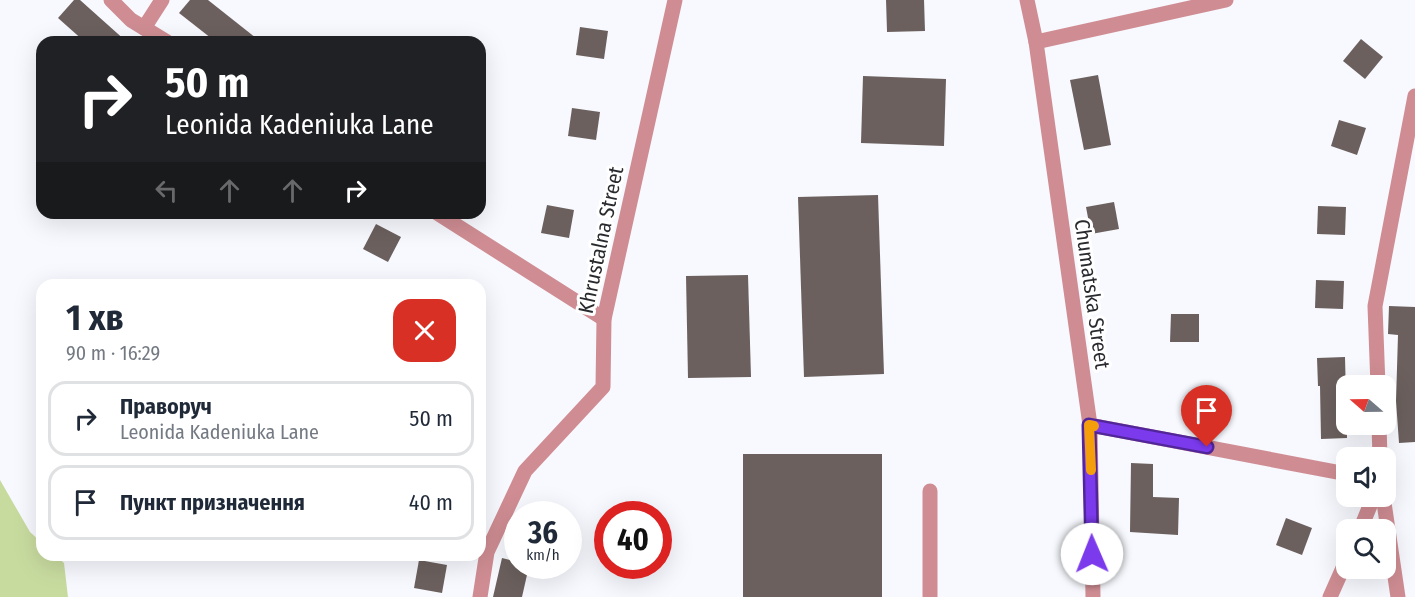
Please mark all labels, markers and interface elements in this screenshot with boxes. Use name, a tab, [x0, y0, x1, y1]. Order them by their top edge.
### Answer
text: 50 m	[165, 58, 249, 108]
icon: right	[66, 60, 144, 138]
text: Leonida Kadeniuka Lane	[165, 109, 434, 141]
street label: Khrustalna Street	[573, 164, 629, 316]
icon: left	[150, 174, 183, 207]
icon: ahead	[213, 174, 246, 207]
icon: ahead	[276, 174, 309, 207]
icon: right	[339, 174, 372, 207]
street label: Chumatska Street	[1069, 217, 1115, 371]
text: 1 хв	[66, 296, 124, 340]
button: close	[393, 299, 456, 362]
text: 90 m · 16:29	[66, 341, 160, 365]
north arrow	[1336, 375, 1396, 435]
map controls	[1336, 375, 1396, 579]
pin	[1181, 385, 1232, 447]
text: Праворуч	[120, 393, 212, 420]
icon: arrive	[1190, 394, 1223, 427]
icon: right	[69, 402, 102, 435]
text: 50 m	[409, 405, 453, 432]
text: Leonida Kadeniuka Lane	[120, 420, 319, 444]
button: sound	[1336, 447, 1396, 507]
icon: arrive	[69, 486, 102, 519]
text: Пункт призначення	[120, 489, 305, 516]
text: 40 m	[409, 489, 453, 516]
speed limit sign: 40	[594, 501, 672, 579]
text: 36	[528, 515, 558, 551]
button: search	[1336, 519, 1396, 579]
position arrow	[1060, 522, 1124, 586]
text: km/h	[526, 546, 560, 564]

